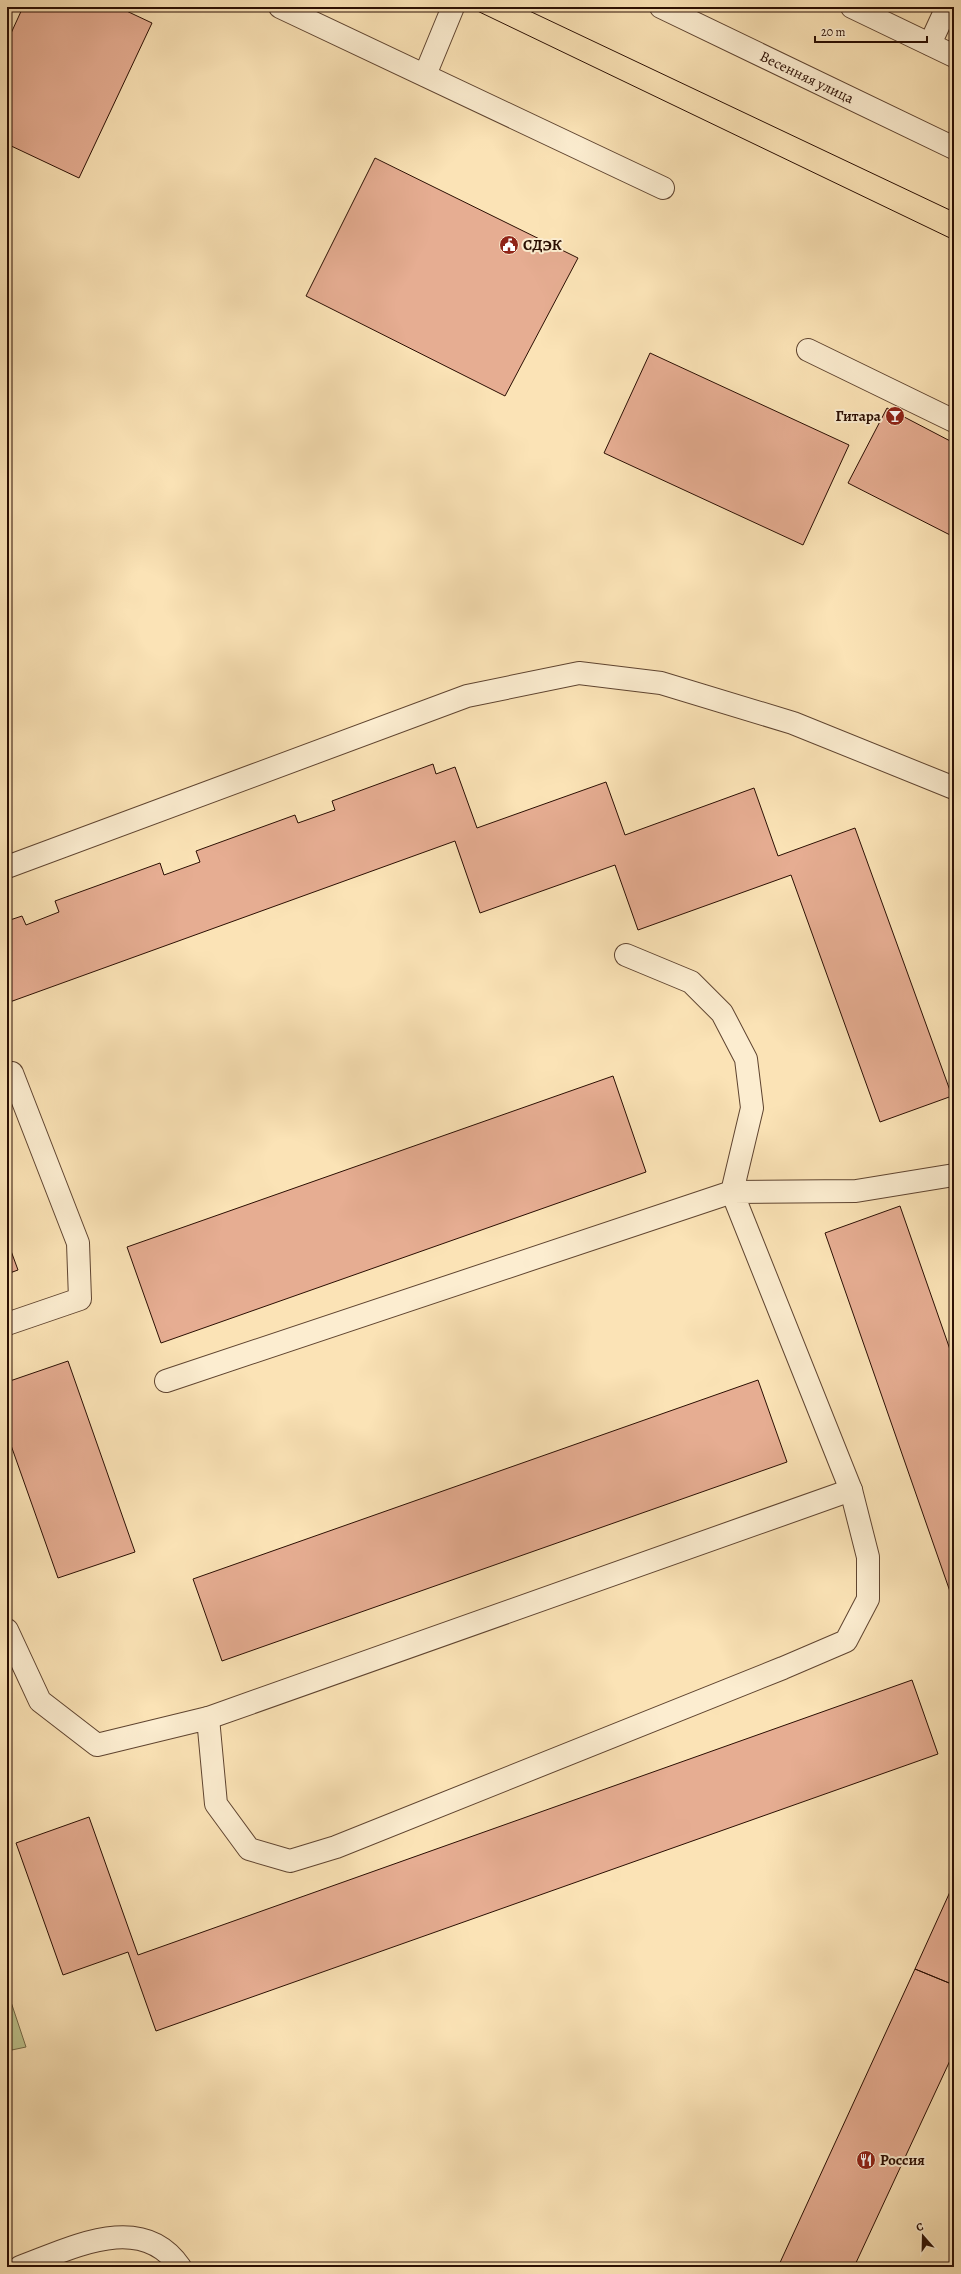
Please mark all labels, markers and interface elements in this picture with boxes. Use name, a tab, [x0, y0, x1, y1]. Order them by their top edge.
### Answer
scale bar	[815, 18, 927, 44]
text: 20 m	[821, 24, 845, 40]
street label: Весенняя улица	[757, 46, 857, 108]
public building icon: СДЭК	[498, 234, 520, 256]
place label: СДЭК	[523, 235, 562, 255]
bar icon: Гитара	[884, 405, 906, 427]
place label: Гитара	[836, 406, 882, 426]
restaurant icon: Россия	[855, 2149, 877, 2171]
place label: Россия	[880, 2150, 925, 2170]
north arrow	[903, 2216, 943, 2256]
text: С	[914, 2219, 926, 2235]

